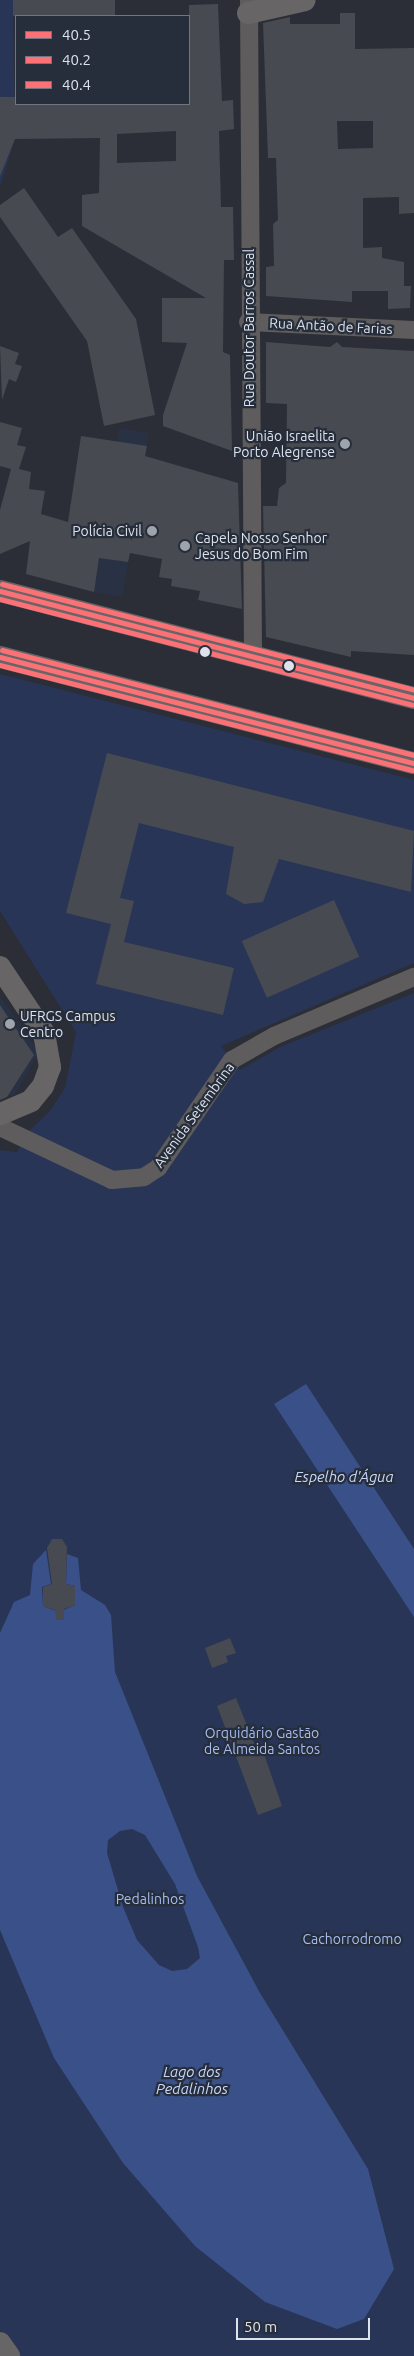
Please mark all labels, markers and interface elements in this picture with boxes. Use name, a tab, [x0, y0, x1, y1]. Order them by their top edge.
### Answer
legend	[15, 15, 190, 105]
text: 40.5	[62, 26, 91, 43]
text: 40.2	[62, 51, 91, 68]
text: 40.4	[62, 76, 91, 93]
street label: Rua Doutor Barros Cassal	[241, 249, 257, 407]
street label: Rua Antão de Farias	[269, 314, 393, 338]
place label: União Israelita Porto Alegrense	[233, 428, 335, 461]
marker: União Israelita Porto Alegrense	[339, 438, 351, 450]
place label: Polícia Civil	[72, 523, 142, 539]
marker: Polícia Civil	[146, 525, 158, 537]
place label: Capela Nosso Senhor Jesus do Bom Fim	[195, 530, 327, 562]
marker: Capela Nosso Senhor Jesus do Bom Fim	[179, 540, 191, 552]
unlabelled marker	[200, 647, 210, 657]
unlabelled marker	[284, 661, 294, 671]
place label: UFRGS Campus Centro	[20, 1008, 116, 1040]
marker: UFRGS Campus Centro	[4, 1018, 16, 1030]
street label: Avenida Setembrina	[150, 1059, 238, 1171]
water label: Espelho d'Água	[294, 1468, 394, 1486]
park label: Orquidário Gastão de Almeida Santos	[204, 1725, 320, 1758]
park label: Pedalinhos	[116, 1891, 184, 1907]
park label: Cachorrodromo	[302, 1931, 402, 1947]
water label: Lago dos Pedalinhos	[156, 2062, 228, 2097]
scale bar	[239, 2308, 373, 2340]
text: 50 m	[244, 2318, 277, 2335]

